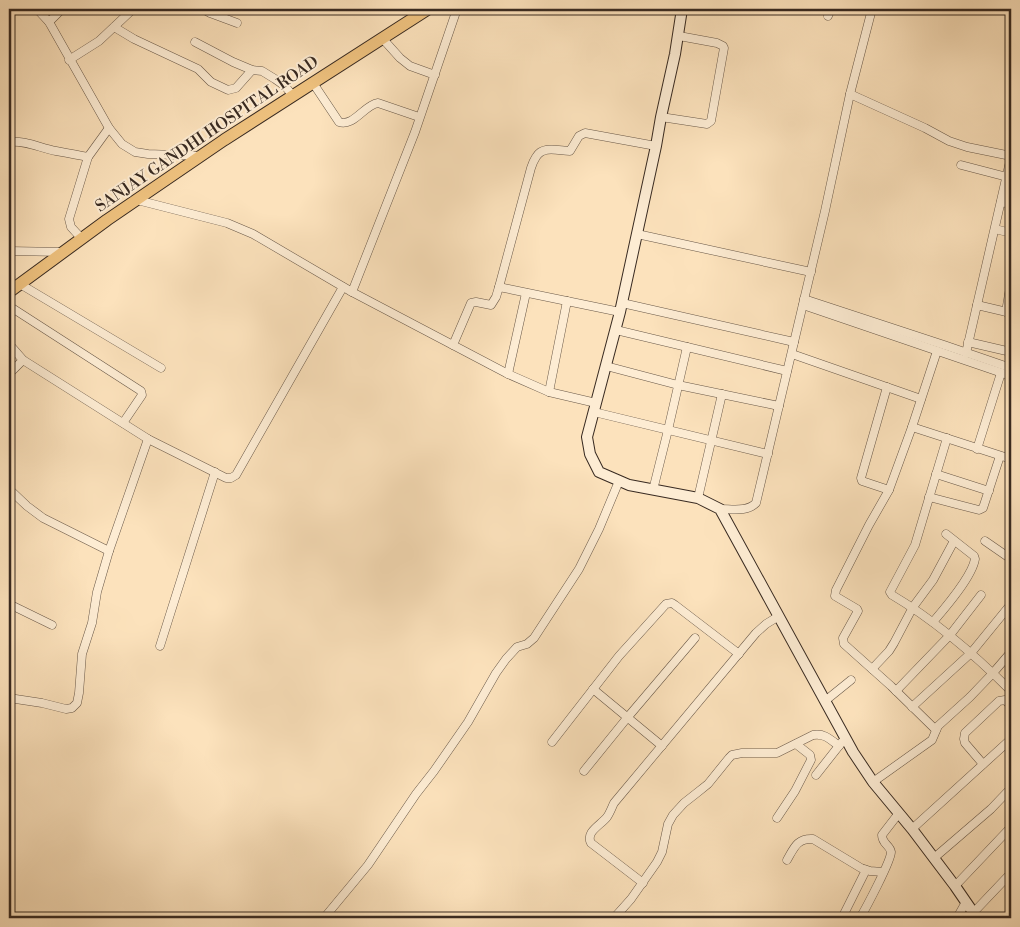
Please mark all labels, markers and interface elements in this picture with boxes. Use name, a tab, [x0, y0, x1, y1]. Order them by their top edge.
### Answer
street label: SANJAY GANDHI HOSPITAL ROAD	[92, 52, 322, 216]

